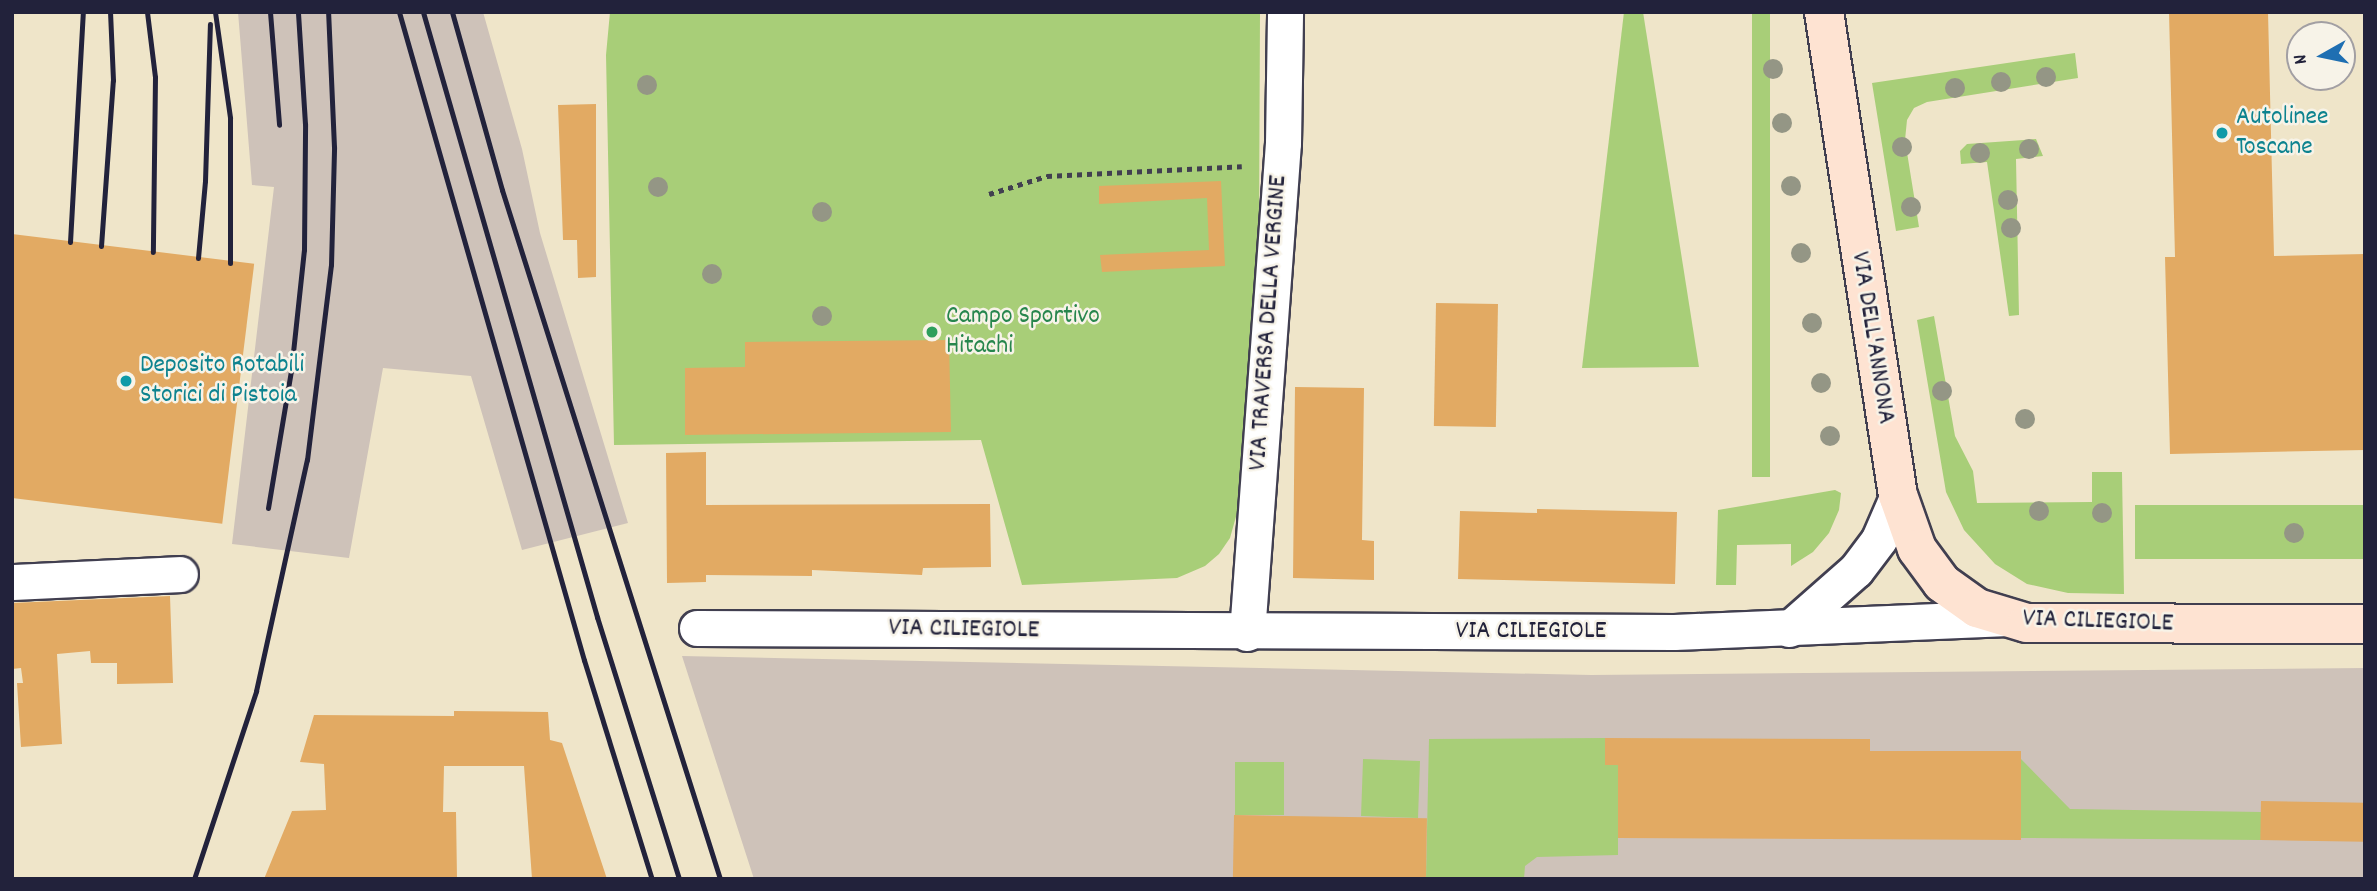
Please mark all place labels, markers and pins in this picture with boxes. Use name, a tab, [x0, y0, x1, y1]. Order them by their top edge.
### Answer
place label: Autolinee Toscane	[2236, 102, 2328, 164]
marker: Autolinee Toscane	[2214, 125, 2230, 141]
place label: Campo Sportivo Hitachi	[946, 301, 1100, 362]
marker: Campo Sportivo Hitachi	[924, 324, 940, 340]
place label: Deposito Rotabili Storici di Pistoia	[140, 350, 304, 412]
marker: Deposito Rotabili Storici di Pistoia	[118, 373, 134, 389]

